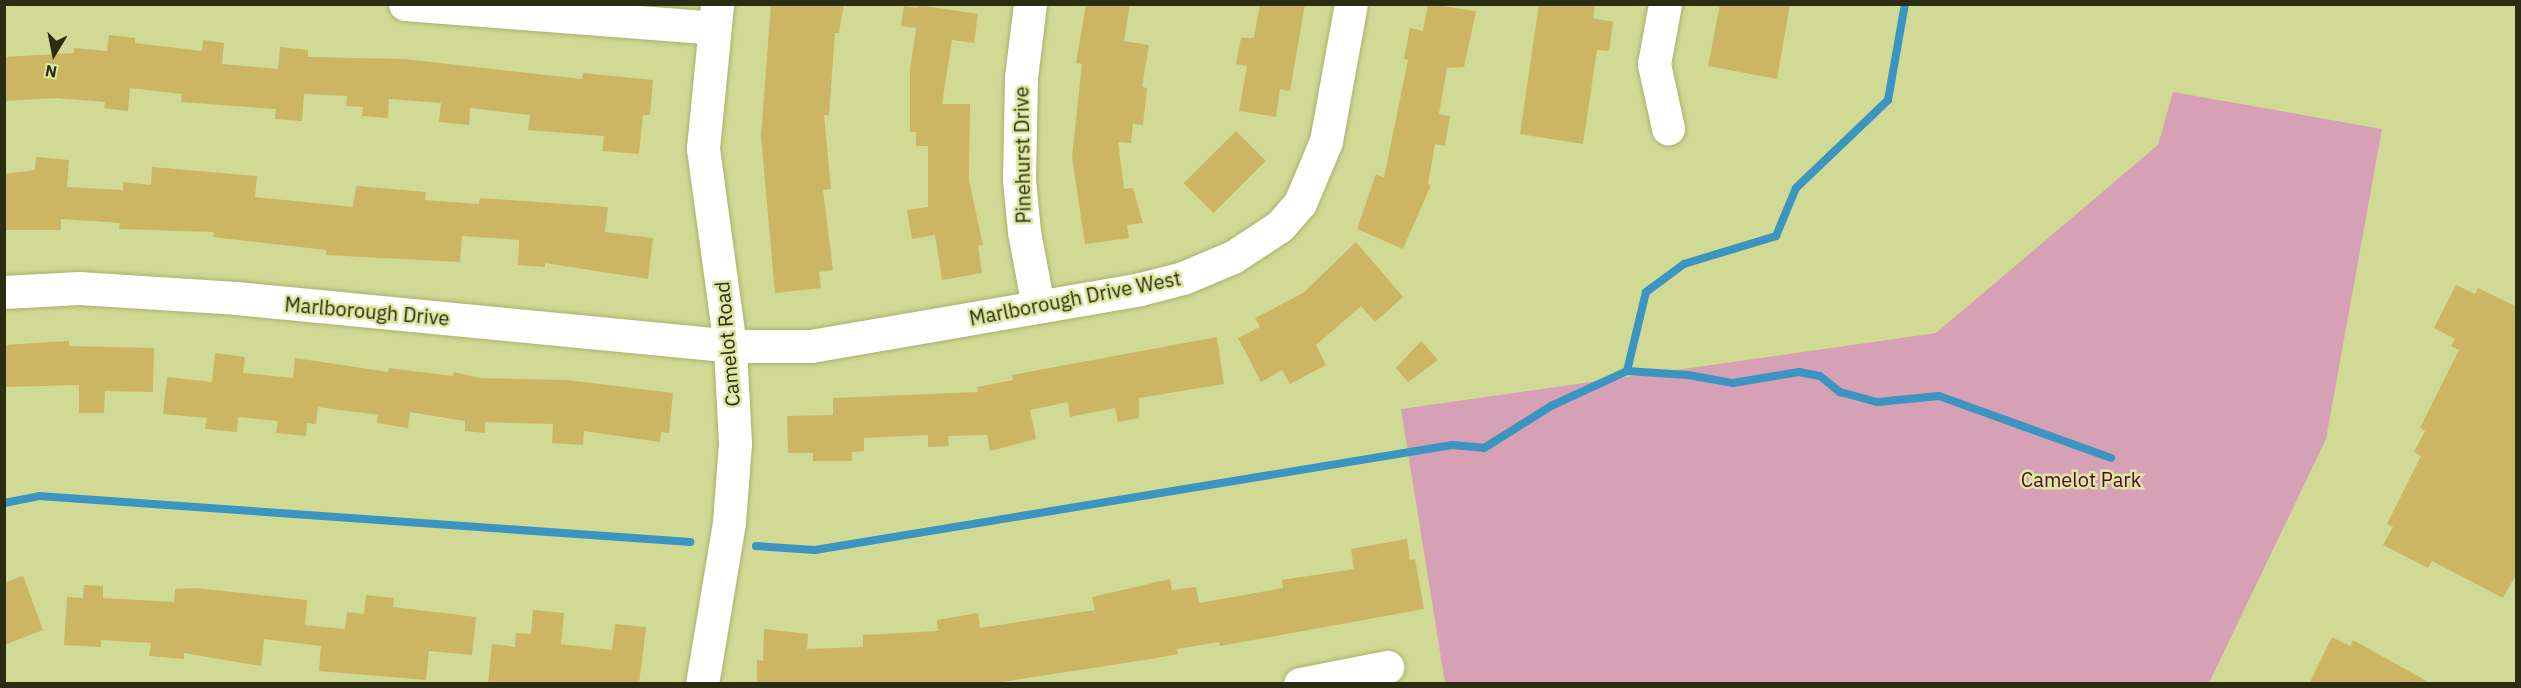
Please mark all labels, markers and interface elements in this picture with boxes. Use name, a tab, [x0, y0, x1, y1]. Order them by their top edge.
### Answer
north arrow	[24, 24, 84, 84]
text: N	[43, 61, 58, 83]
street label: Pinehurst Drive	[1009, 86, 1035, 224]
street label: Marlborough Drive West	[967, 266, 1183, 330]
street label: Camelot Road	[710, 280, 744, 408]
street label: Marlborough Drive	[284, 292, 450, 330]
park label: Camelot Park	[2021, 467, 2141, 491]

